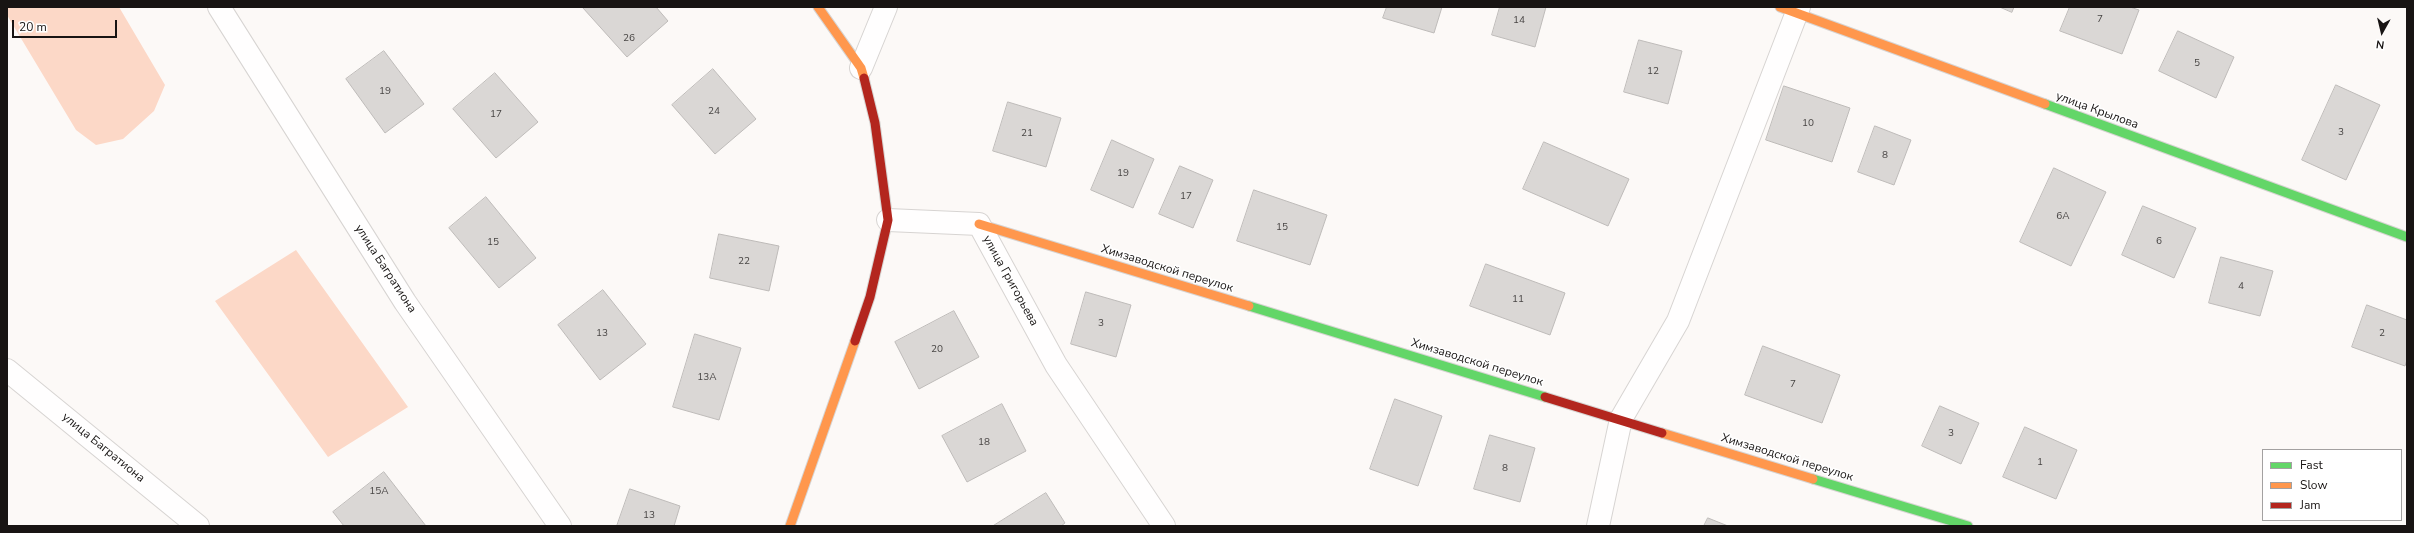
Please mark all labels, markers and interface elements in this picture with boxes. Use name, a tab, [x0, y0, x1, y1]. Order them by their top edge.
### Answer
scale bar	[14, 12, 119, 38]
north arrow	[2362, 12, 2402, 52]
house number: 7	[2097, 14, 2103, 26]
house number: 14	[1513, 15, 1525, 27]
text: 20 m	[19, 19, 47, 35]
house number: 26	[623, 33, 635, 45]
text: N	[2375, 36, 2385, 52]
house number: 5	[2194, 58, 2200, 70]
house number: 12	[1647, 66, 1659, 78]
house number: 19	[379, 86, 391, 98]
street label: улица Крылова	[2054, 89, 2140, 133]
house number: 24	[708, 106, 720, 118]
house number: 17	[490, 109, 502, 121]
house number: 10	[1802, 118, 1814, 130]
house number: 3	[2338, 127, 2344, 139]
house number: 21	[1021, 128, 1033, 140]
house number: 8	[1882, 150, 1888, 162]
house number: 19	[1117, 168, 1129, 180]
house number: 17	[1180, 191, 1192, 203]
house number: 6А	[2056, 211, 2070, 223]
street label: улица Багратиона	[351, 222, 419, 316]
house number: 15	[1276, 222, 1288, 234]
street label: улица Григорьева	[979, 233, 1041, 329]
house number: 6	[2156, 236, 2162, 248]
house number: 15	[487, 237, 499, 249]
street label: Химзаводской переулок	[1099, 242, 1235, 296]
house number: 22	[738, 256, 750, 268]
house number: 4	[2238, 281, 2244, 293]
house number: 11	[1512, 294, 1524, 306]
house number: 3	[1098, 318, 1104, 330]
house number: 13	[596, 328, 608, 340]
house number: 2	[2379, 328, 2385, 340]
street label: Химзаводской переулок	[1409, 336, 1545, 390]
house number: 20	[931, 344, 943, 356]
house number: 13А	[697, 372, 717, 384]
house number: 7	[1790, 379, 1796, 391]
street label: улица Багратиона	[59, 410, 147, 486]
house number: 3	[1948, 428, 1954, 440]
street label: Химзаводской переулок	[1719, 431, 1855, 485]
house number: 18	[978, 437, 990, 449]
legend	[2262, 449, 2402, 521]
house number: 1	[2037, 457, 2043, 469]
text: Fast	[2300, 457, 2323, 473]
house number: 8	[1502, 463, 1508, 475]
text: Slow	[2300, 477, 2328, 493]
house number: 15А	[369, 486, 389, 498]
text: Jam	[2300, 497, 2321, 513]
house number: 13	[643, 510, 655, 522]

